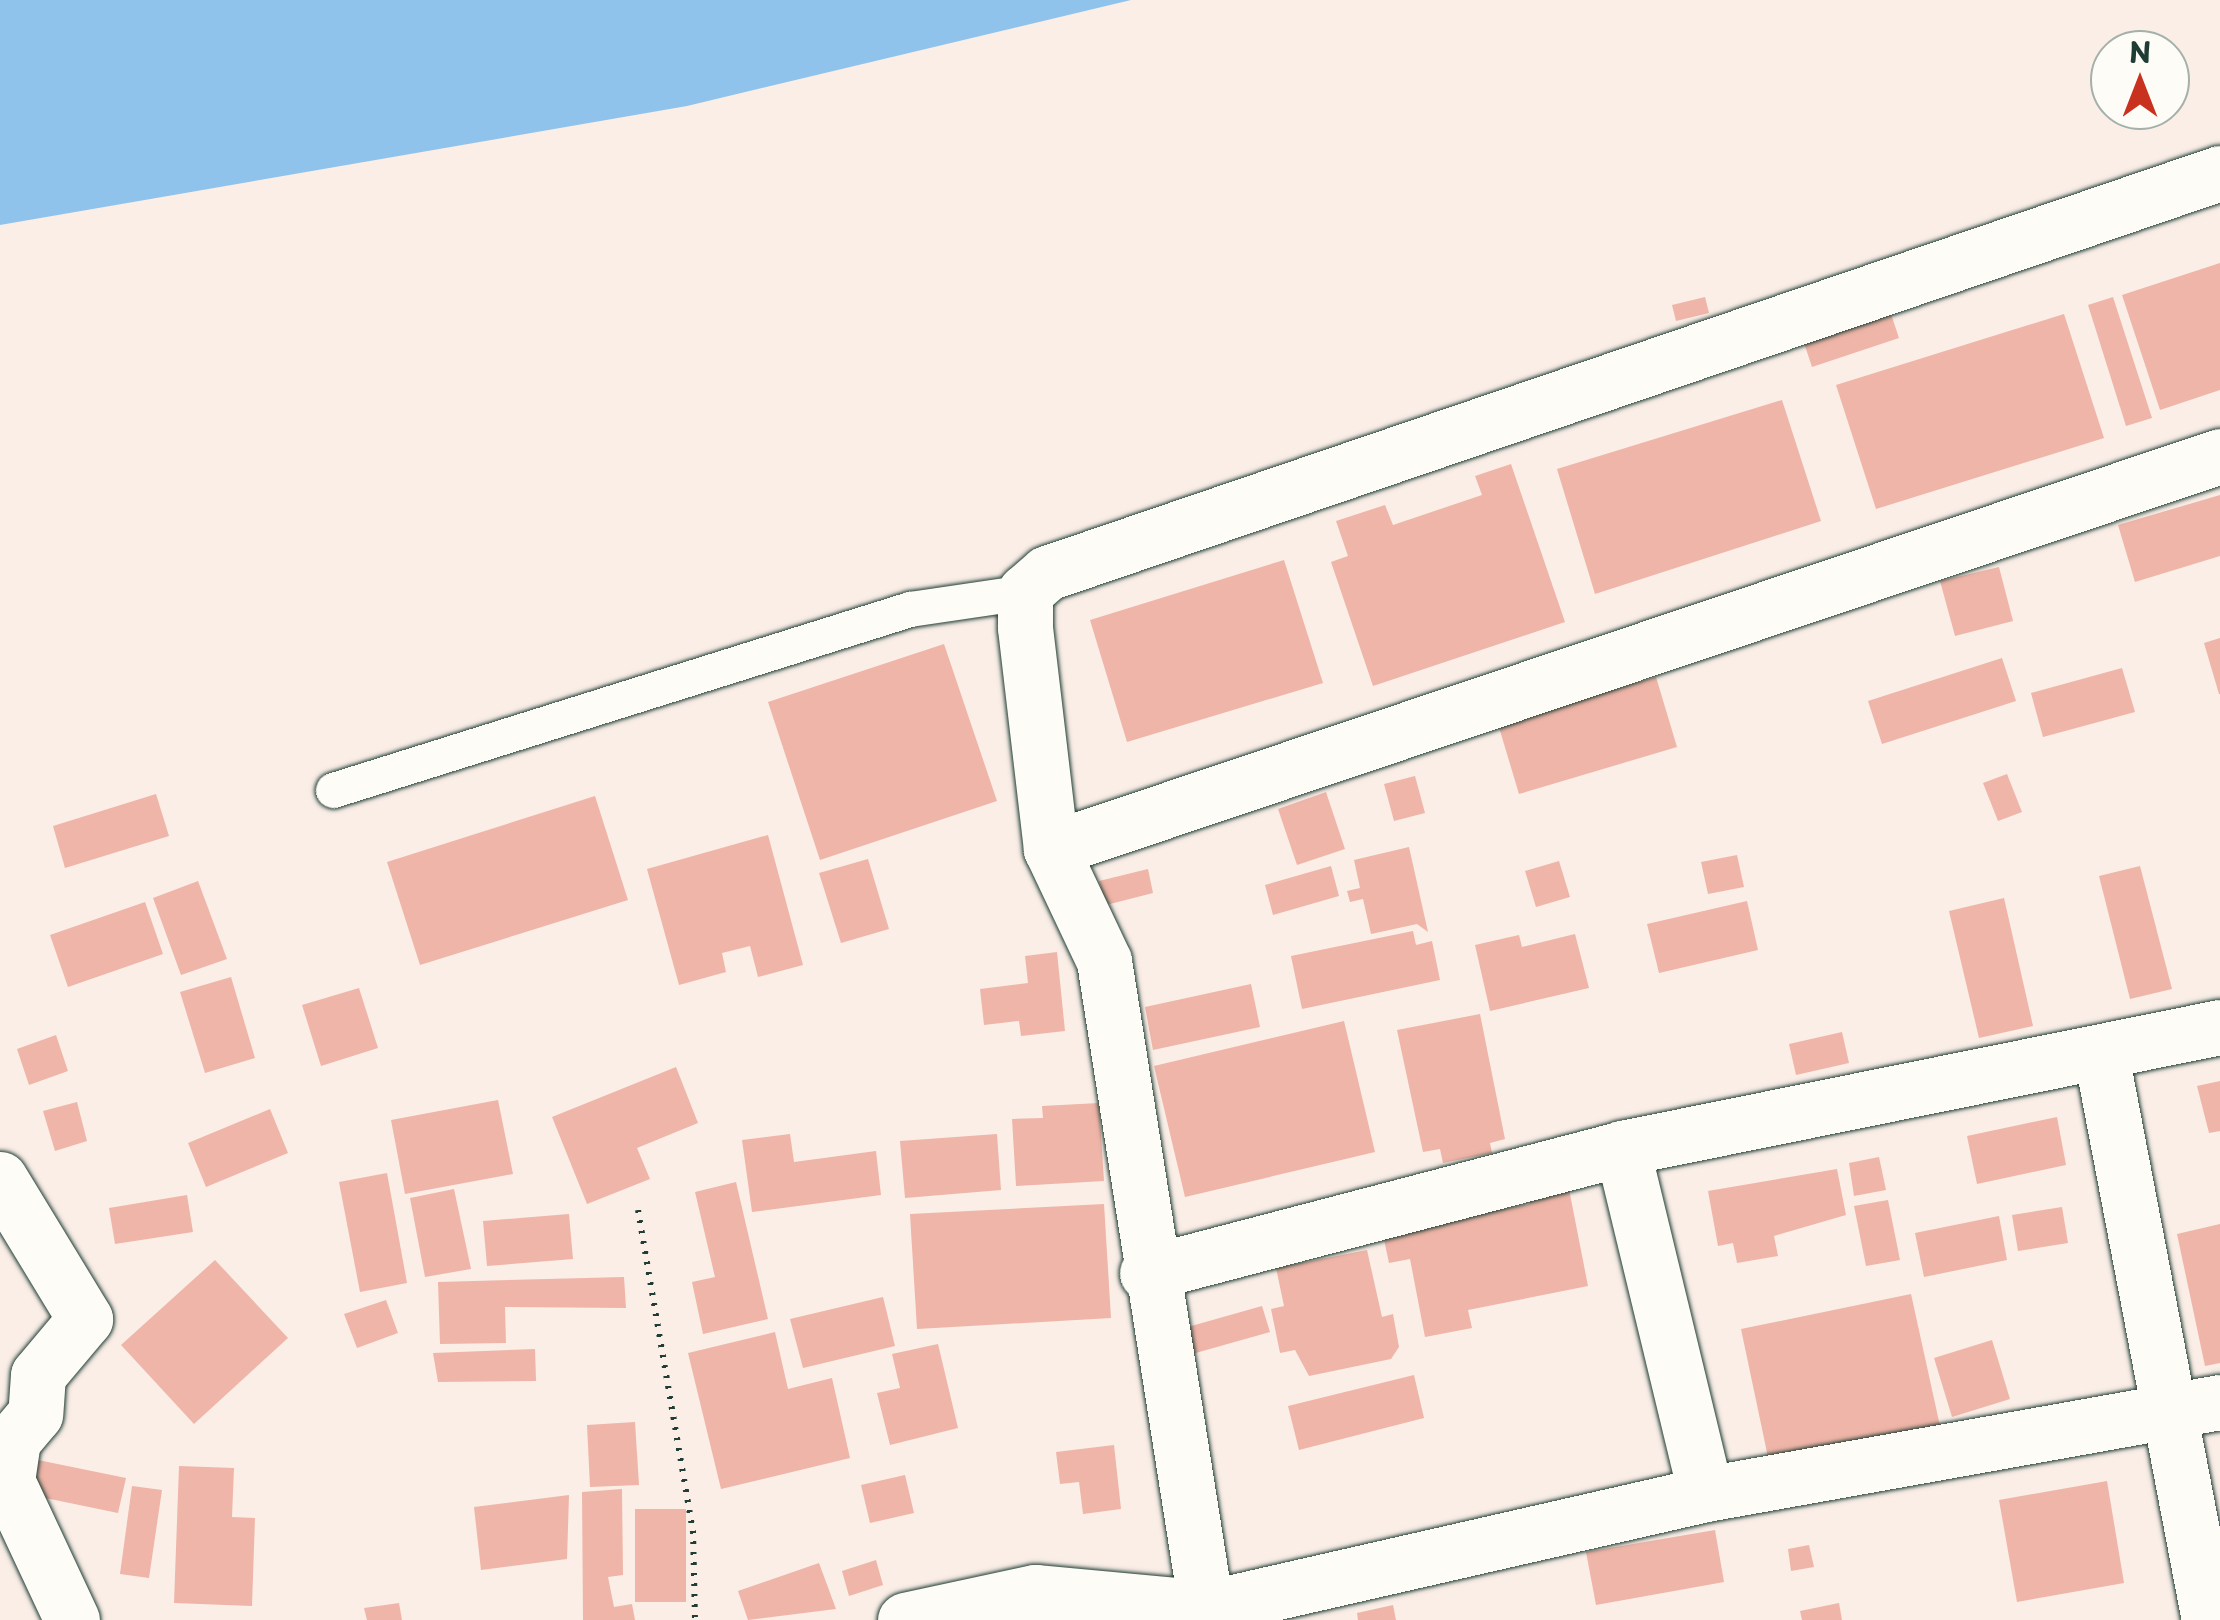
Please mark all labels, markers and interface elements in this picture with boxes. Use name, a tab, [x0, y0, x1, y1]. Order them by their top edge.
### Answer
north arrow	[2090, 30, 2190, 130]
text: N	[2129, 30, 2151, 73]

